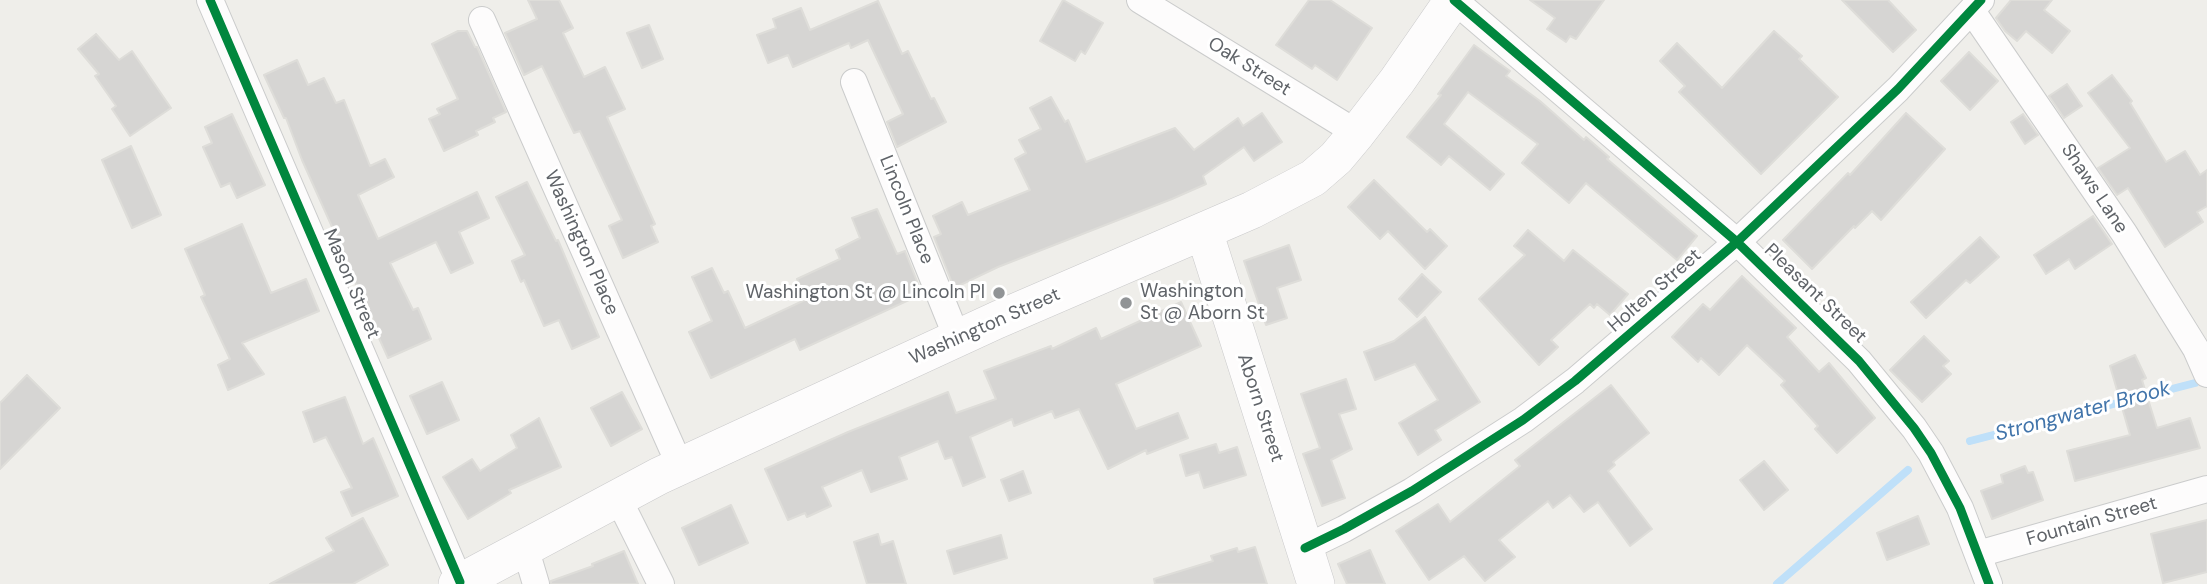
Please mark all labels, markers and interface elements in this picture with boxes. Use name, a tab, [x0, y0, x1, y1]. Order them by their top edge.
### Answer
street label: Oak Street	[1203, 33, 1295, 101]
street label: Shaws Lane	[2056, 140, 2132, 238]
street label: Lincoln Place	[874, 152, 938, 268]
street label: Washington Place	[539, 167, 623, 319]
street label: Mason Street	[318, 226, 384, 342]
street label: Pleasant Street	[1759, 239, 1871, 349]
street label: Holten Street	[1604, 244, 1706, 338]
place label: Washington St @ Aborn St	[1140, 281, 1265, 325]
place label: Washington St @ Lincoln Pl	[746, 282, 985, 304]
street label: Washington Street	[906, 284, 1064, 370]
marker: Washington St @ Lincoln Pl	[991, 285, 1007, 301]
marker: Washington St @ Aborn St	[1118, 295, 1134, 311]
street label: Aborn Street	[1232, 351, 1288, 465]
water label: Strongwater Brook	[1992, 376, 2174, 448]
street label: Fountain Street	[2024, 492, 2160, 552]

